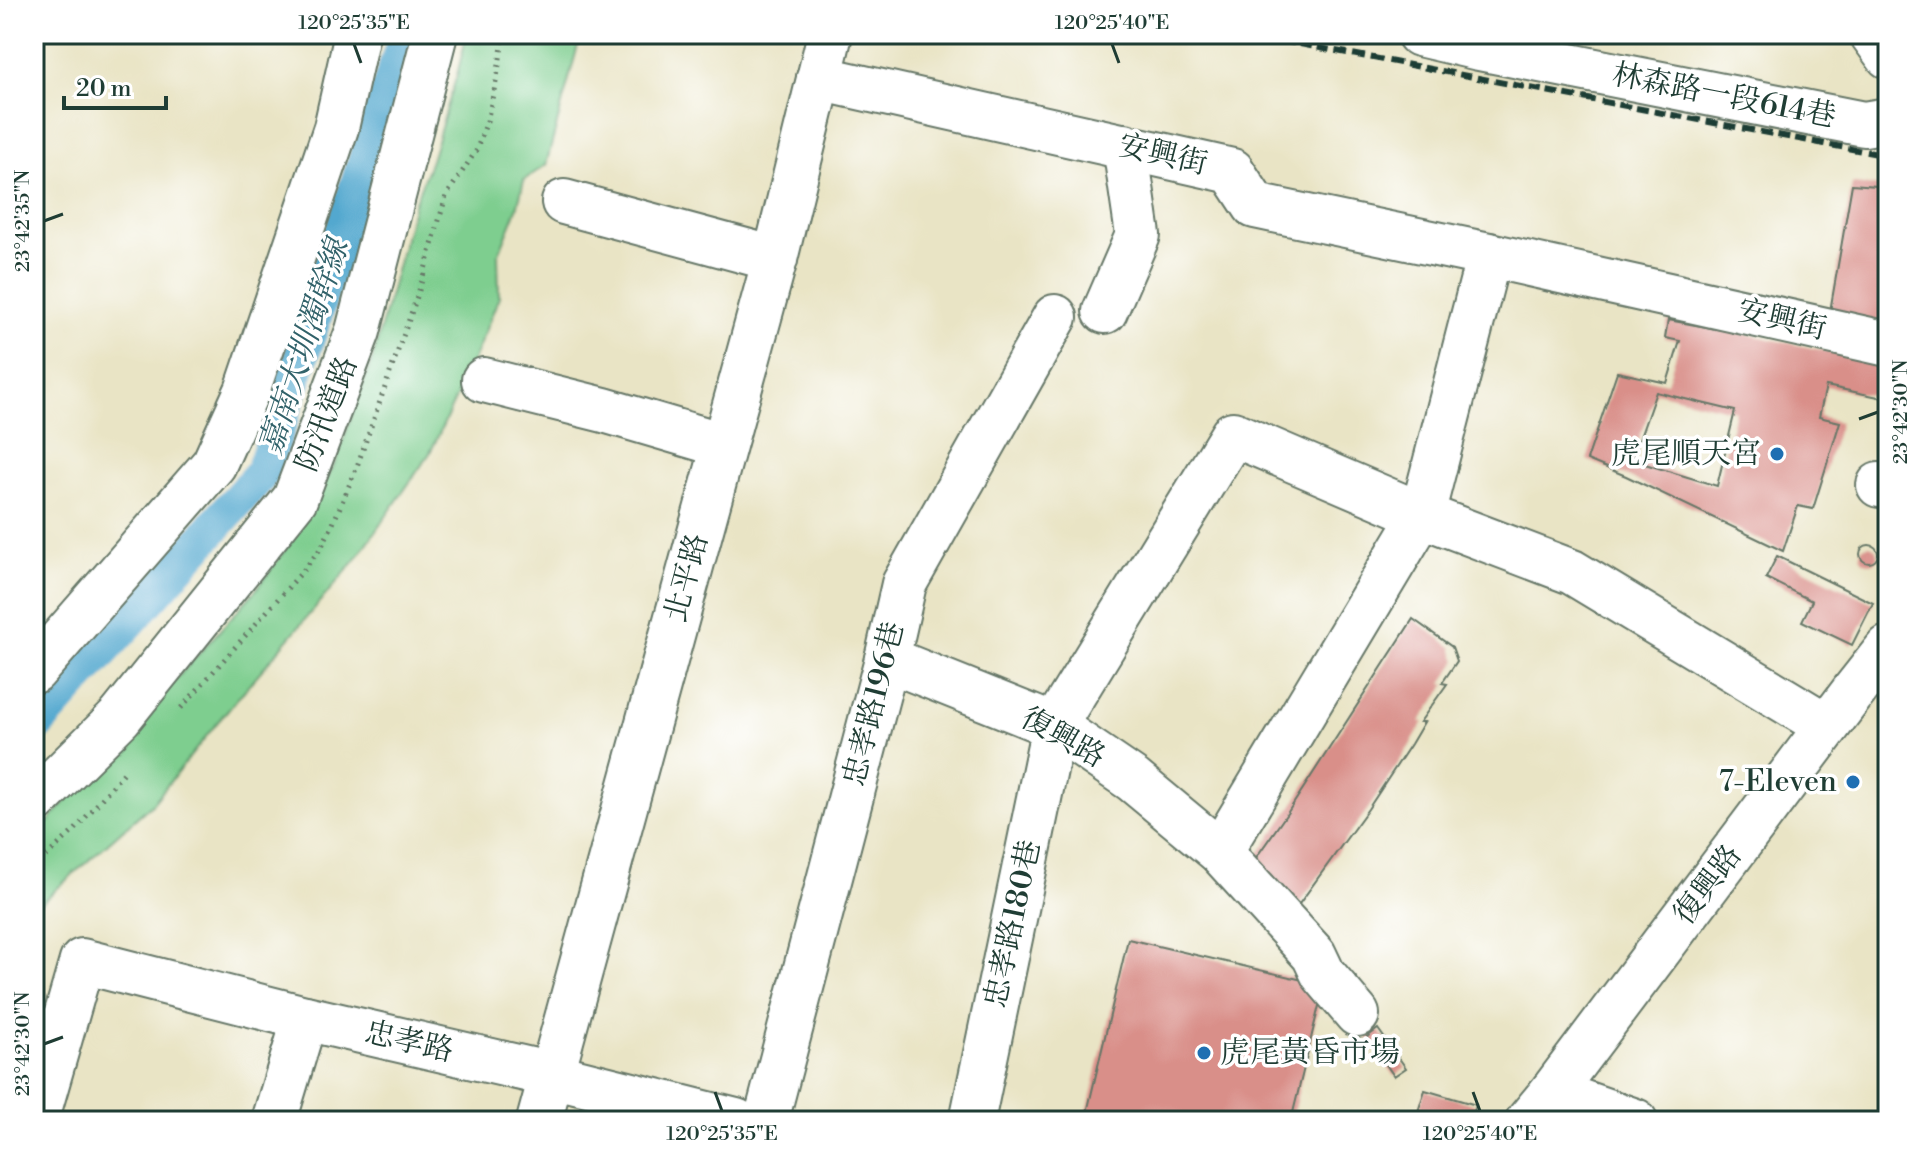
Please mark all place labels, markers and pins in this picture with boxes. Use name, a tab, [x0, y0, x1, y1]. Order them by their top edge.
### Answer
place label: 虎尾順天宮	[1611, 435, 1761, 473]
marker: 虎尾順天宮	[1768, 445, 1786, 463]
place label: 7-Eleven	[1719, 763, 1837, 801]
marker: 7-Eleven	[1844, 773, 1862, 791]
place label: 虎尾黃昏市場	[1220, 1034, 1400, 1072]
marker: 虎尾黃昏市場	[1195, 1044, 1213, 1062]

